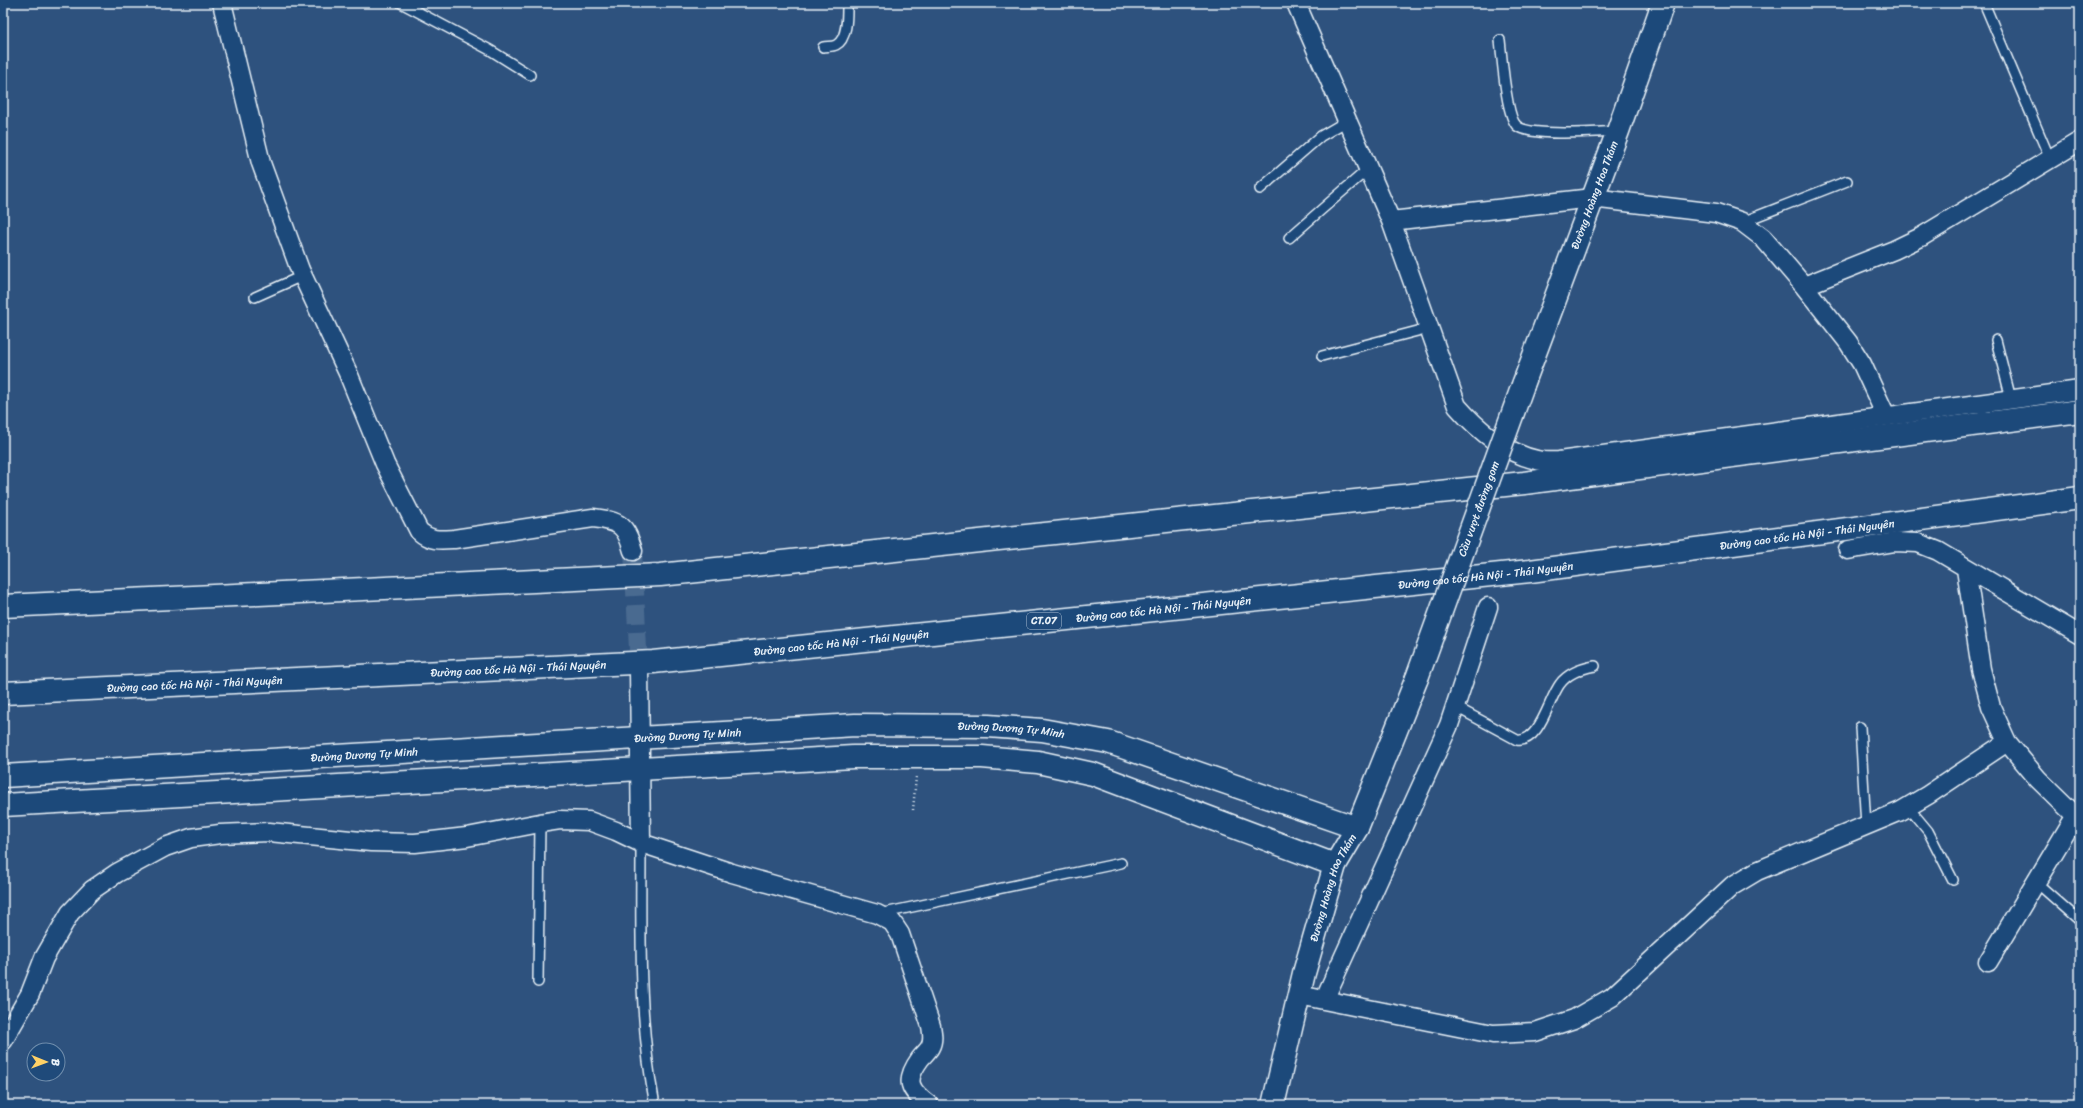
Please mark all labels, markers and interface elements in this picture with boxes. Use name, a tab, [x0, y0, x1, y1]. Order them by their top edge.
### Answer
street label: Đường Hoàng Hoa Thám	[1565, 137, 1623, 252]
street label: Cầu vượt đường gom	[1452, 458, 1504, 559]
street label: Đường cao tốc Hà Nội - Thái Nguyên	[1719, 513, 1896, 555]
street label: Đường cao tốc Hà Nội - Thái Nguyên	[1397, 556, 1574, 594]
street label: Đường cao tốc Hà Nội - Thái Nguyên	[1075, 590, 1252, 628]
road number: CT.07	[1027, 613, 1061, 629]
street label: Đường cao tốc Hà Nội - Thái Nguyên	[753, 624, 930, 661]
street label: Đường cao tốc Hà Nội - Thái Nguyên	[430, 655, 607, 682]
street label: Đường cao tốc Hà Nội - Thái Nguyên	[107, 670, 283, 698]
street label: Đường Dương Tự Minh	[958, 716, 1066, 743]
street label: Đường Dương Tự Minh	[634, 722, 742, 748]
street label: Đường Dương Tự Minh	[310, 742, 419, 767]
street label: Đường Hoàng Hoa Thám	[1304, 829, 1362, 944]
north arrow	[26, 1042, 66, 1082]
text: B	[46, 1059, 65, 1066]

